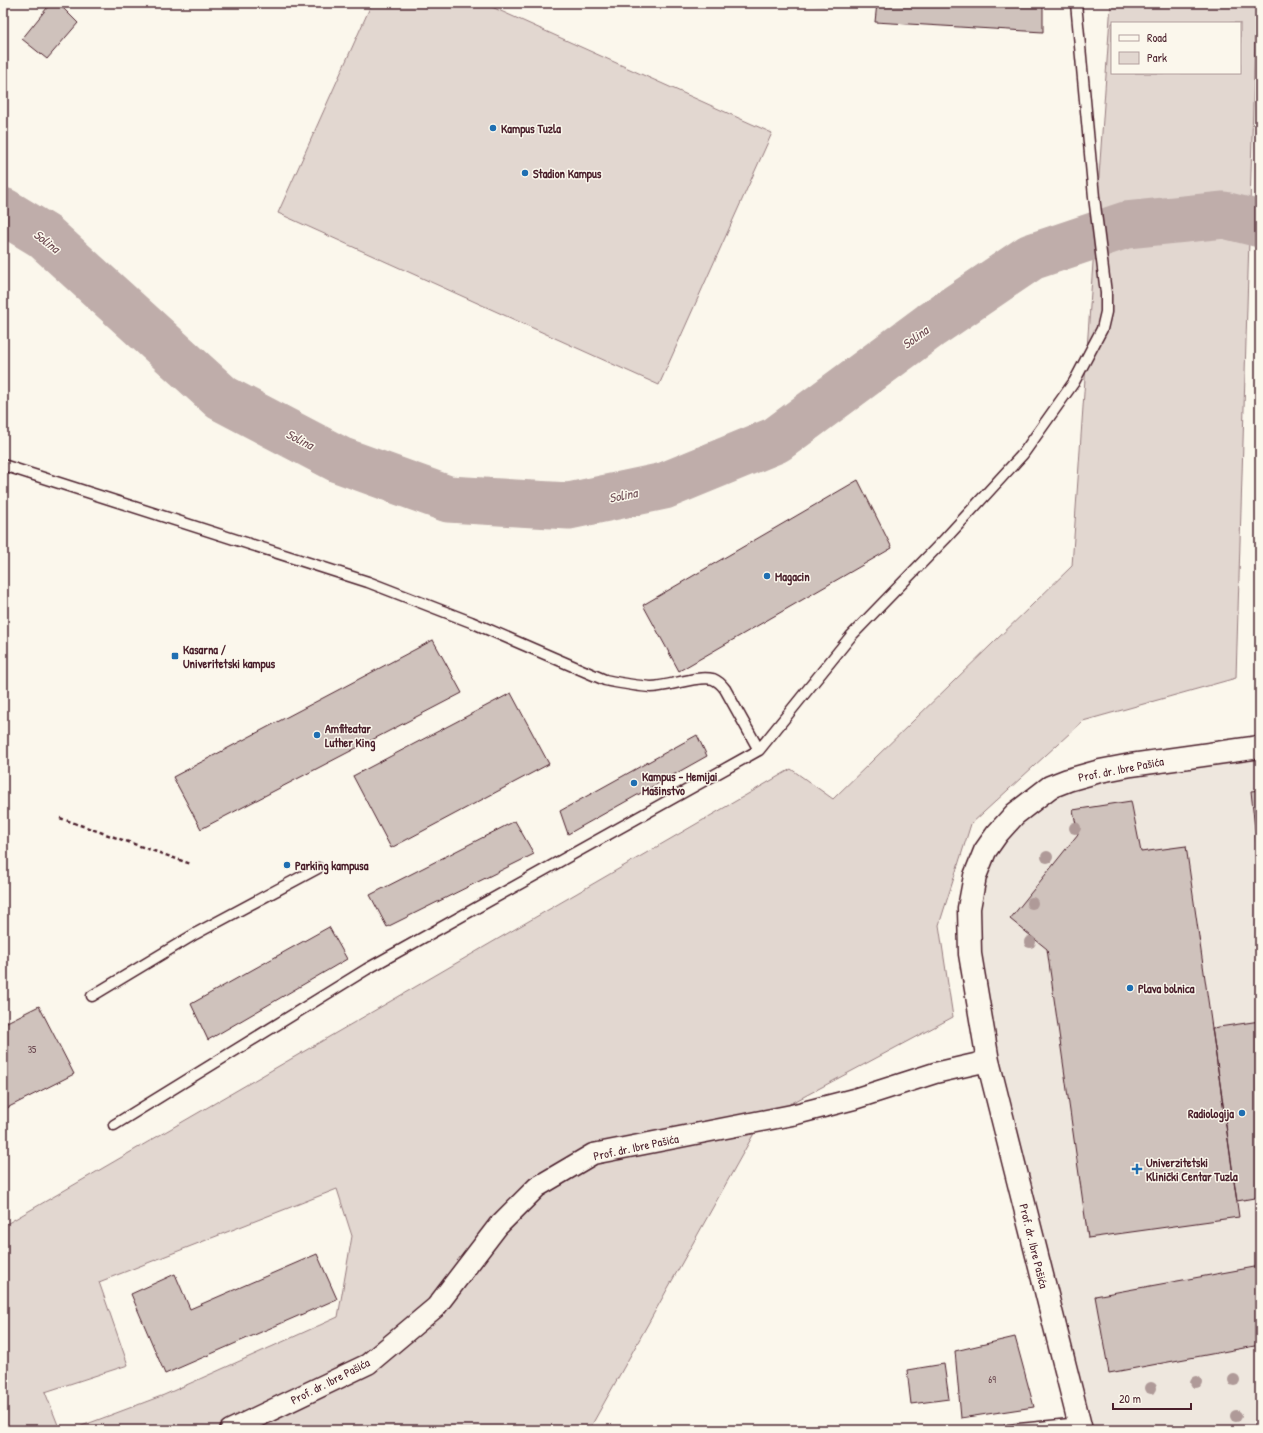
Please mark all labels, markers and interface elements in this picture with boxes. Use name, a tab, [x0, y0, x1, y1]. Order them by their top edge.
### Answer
legend	[1111, 22, 1241, 74]
text: Road	[1147, 29, 1167, 46]
text: Park	[1147, 49, 1167, 66]
place label: Kampus Tuzla	[501, 120, 561, 138]
marker: Kampus Tuzla	[488, 123, 498, 133]
place label: Stadion Kampus	[533, 165, 602, 183]
marker: Stadion Kampus	[520, 168, 530, 178]
water label: Solina	[30, 225, 65, 258]
water label: Solina	[898, 320, 933, 353]
water label: Solina	[283, 424, 318, 454]
water label: Solina	[607, 483, 641, 507]
place label: Magacin	[775, 568, 810, 586]
marker: Magacin	[762, 571, 772, 581]
place label: Kasarna / Univeritetski kampus	[183, 641, 275, 673]
marker: Kasarna / Univeritetski kampus	[170, 651, 180, 661]
place label: Amfiteatar Luther King	[325, 720, 376, 752]
marker: Amfiteatar Luther King	[312, 730, 322, 740]
street label: Prof. dr. Ibre Pašića	[1077, 752, 1165, 786]
place label: Kampus - Hemijai Mašinstvo	[642, 768, 718, 799]
marker: Kampus - Hemijai Mašinstvo	[629, 778, 639, 788]
place label: Parking kampusa	[295, 857, 369, 875]
marker: Parking kampusa	[282, 860, 292, 870]
place label: Plava bolnica	[1138, 980, 1195, 997]
marker: Plava bolnica	[1125, 983, 1135, 993]
house number: 35	[28, 1043, 37, 1056]
place label: Radiologija	[1188, 1105, 1234, 1123]
marker: Radiologija	[1237, 1108, 1247, 1118]
street label: Prof. dr. Ibre Pašića	[592, 1130, 680, 1164]
place label: Univerzitetski Klinički Centar Tuzla	[1146, 1154, 1238, 1185]
marker: Univerzitetski Klinički Centar Tuzla	[1131, 1163, 1143, 1175]
street label: Prof. dr. Ibre Pašića	[1015, 1202, 1053, 1290]
street label: Prof. dr. Ibre Pašića	[288, 1354, 373, 1408]
house number: 69	[988, 1373, 996, 1386]
scale bar	[1113, 1385, 1191, 1411]
text: 20 m	[1119, 1390, 1141, 1407]

